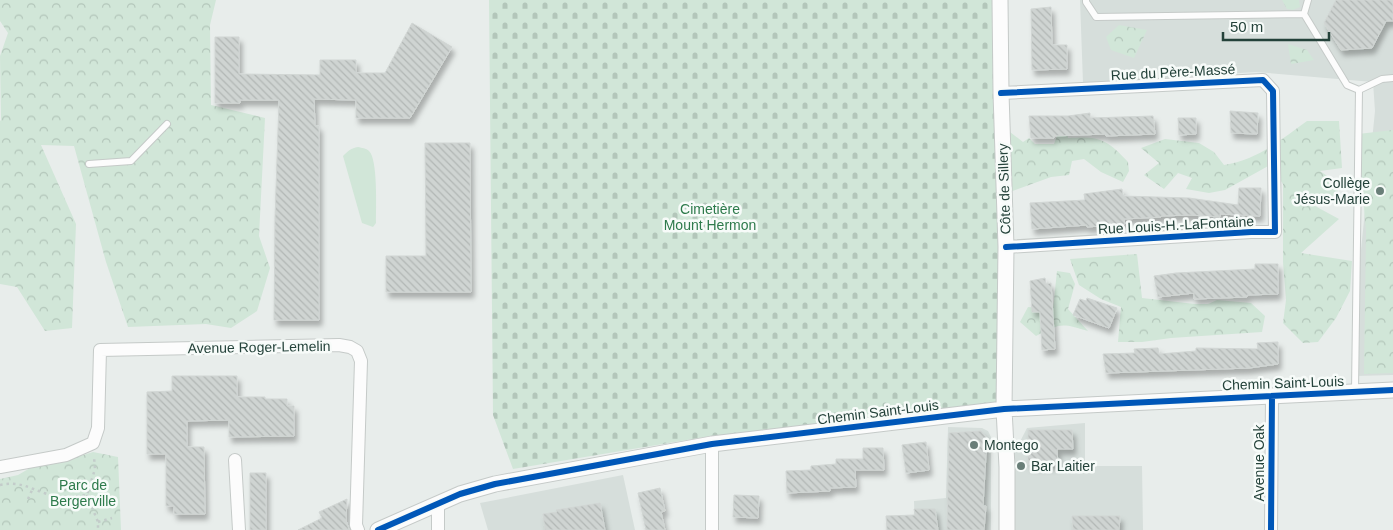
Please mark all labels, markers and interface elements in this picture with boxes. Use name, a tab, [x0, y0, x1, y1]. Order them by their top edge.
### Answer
scale bar	[1223, 10, 1329, 42]
text: 50 m	[1230, 18, 1263, 35]
street label: Rue du Père-Massé	[1110, 61, 1236, 83]
street label: Côte de Sillery	[994, 143, 1014, 235]
place label: Collège Jésus-Marie	[1294, 175, 1370, 207]
marker: Collège Jésus-Marie	[1374, 185, 1386, 197]
park label: Cimetière Mount Hermon	[664, 201, 756, 233]
street label: Rue Louis-H.-LaFontaine	[1097, 213, 1255, 237]
street label: Avenue Roger-Lemelin	[187, 338, 331, 356]
street label: Chemin Saint-Louis	[1222, 373, 1344, 393]
street label: Chemin Saint-Louis	[816, 397, 940, 427]
street label: Avenue Oak	[1251, 424, 1267, 501]
place label: Montego	[984, 437, 1039, 453]
marker: Montego	[968, 439, 980, 451]
place label: Bar Laitier	[1031, 458, 1095, 474]
marker: Bar Laitier	[1015, 460, 1027, 472]
park label: Parc de Bergerville	[50, 477, 116, 509]

